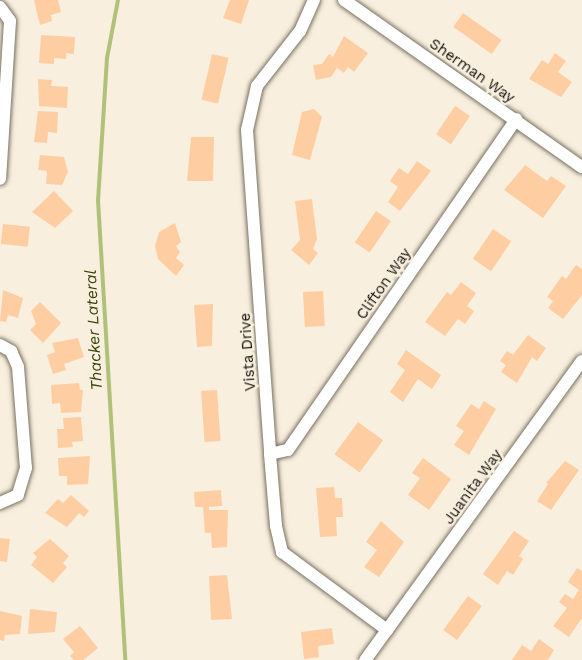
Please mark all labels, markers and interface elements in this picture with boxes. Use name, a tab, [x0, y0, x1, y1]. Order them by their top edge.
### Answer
street label: Sherman Way	[426, 35, 518, 107]
street label: Clifton Way	[353, 245, 415, 323]
water label: Thacker Lateral	[81, 269, 107, 391]
street label: Vista Drive	[236, 312, 260, 392]
street label: Juanita Way	[440, 446, 506, 528]

